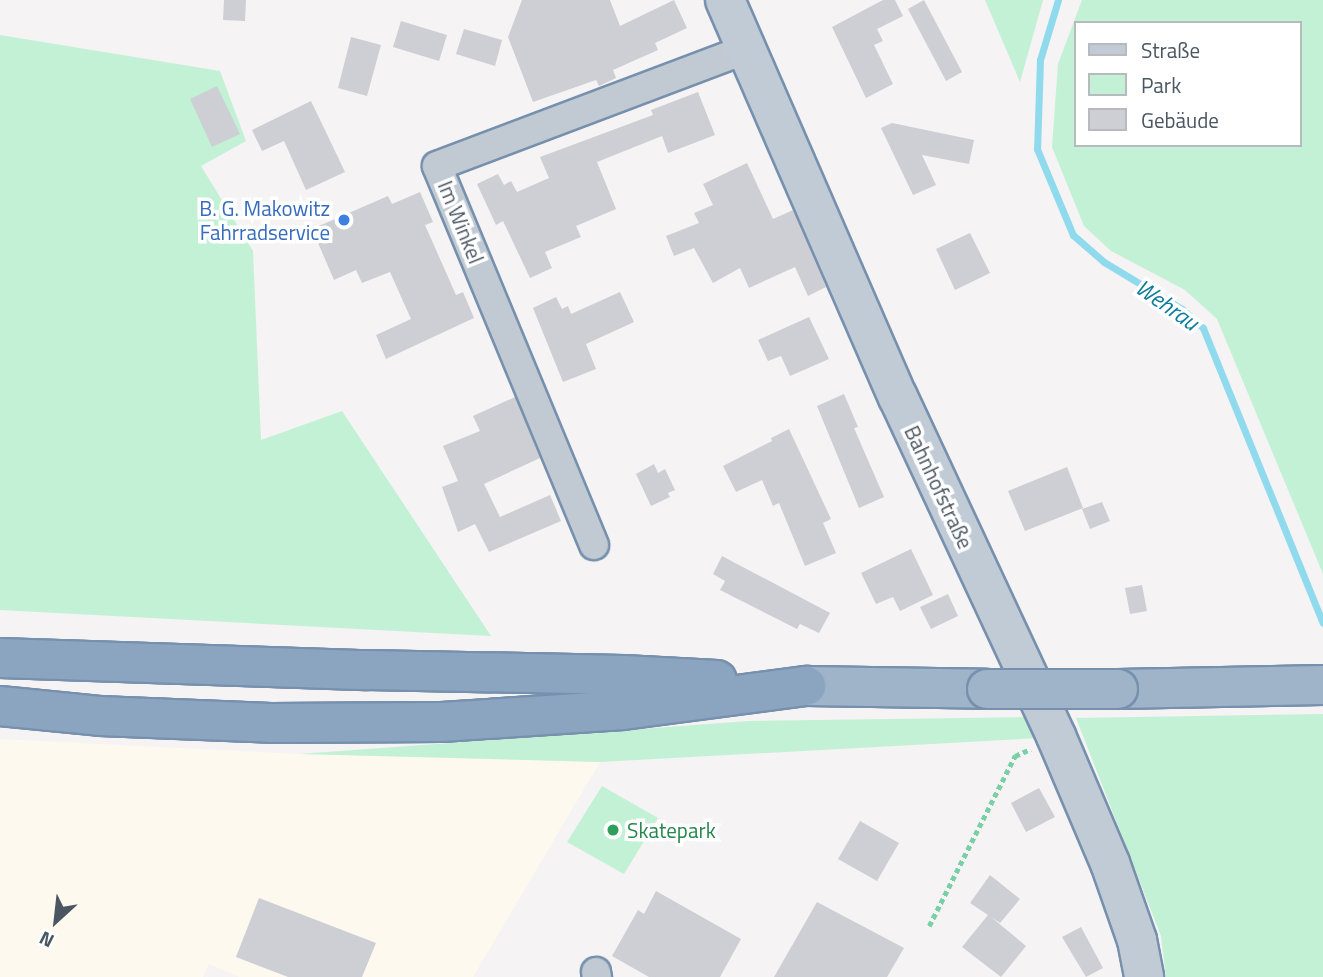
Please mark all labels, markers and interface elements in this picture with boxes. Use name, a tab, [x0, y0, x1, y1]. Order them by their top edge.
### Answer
legend	[1074, 21, 1302, 147]
text: Straße	[1141, 34, 1200, 66]
text: Park	[1141, 69, 1181, 101]
text: Gebäude	[1141, 104, 1219, 136]
street label: Im Winkel	[433, 177, 489, 267]
place label: B. G. Makowitz Fahrradservice	[199, 195, 330, 245]
marker: B. G. Makowitz Fahrradservice	[336, 212, 352, 228]
water label: Wehrau	[1130, 273, 1204, 337]
street label: Bahnhofstraße	[899, 421, 979, 553]
place label: Skatepark	[627, 817, 716, 843]
marker: Skatepark	[605, 822, 621, 838]
north arrow	[21, 886, 91, 956]
text: N	[34, 924, 59, 956]

